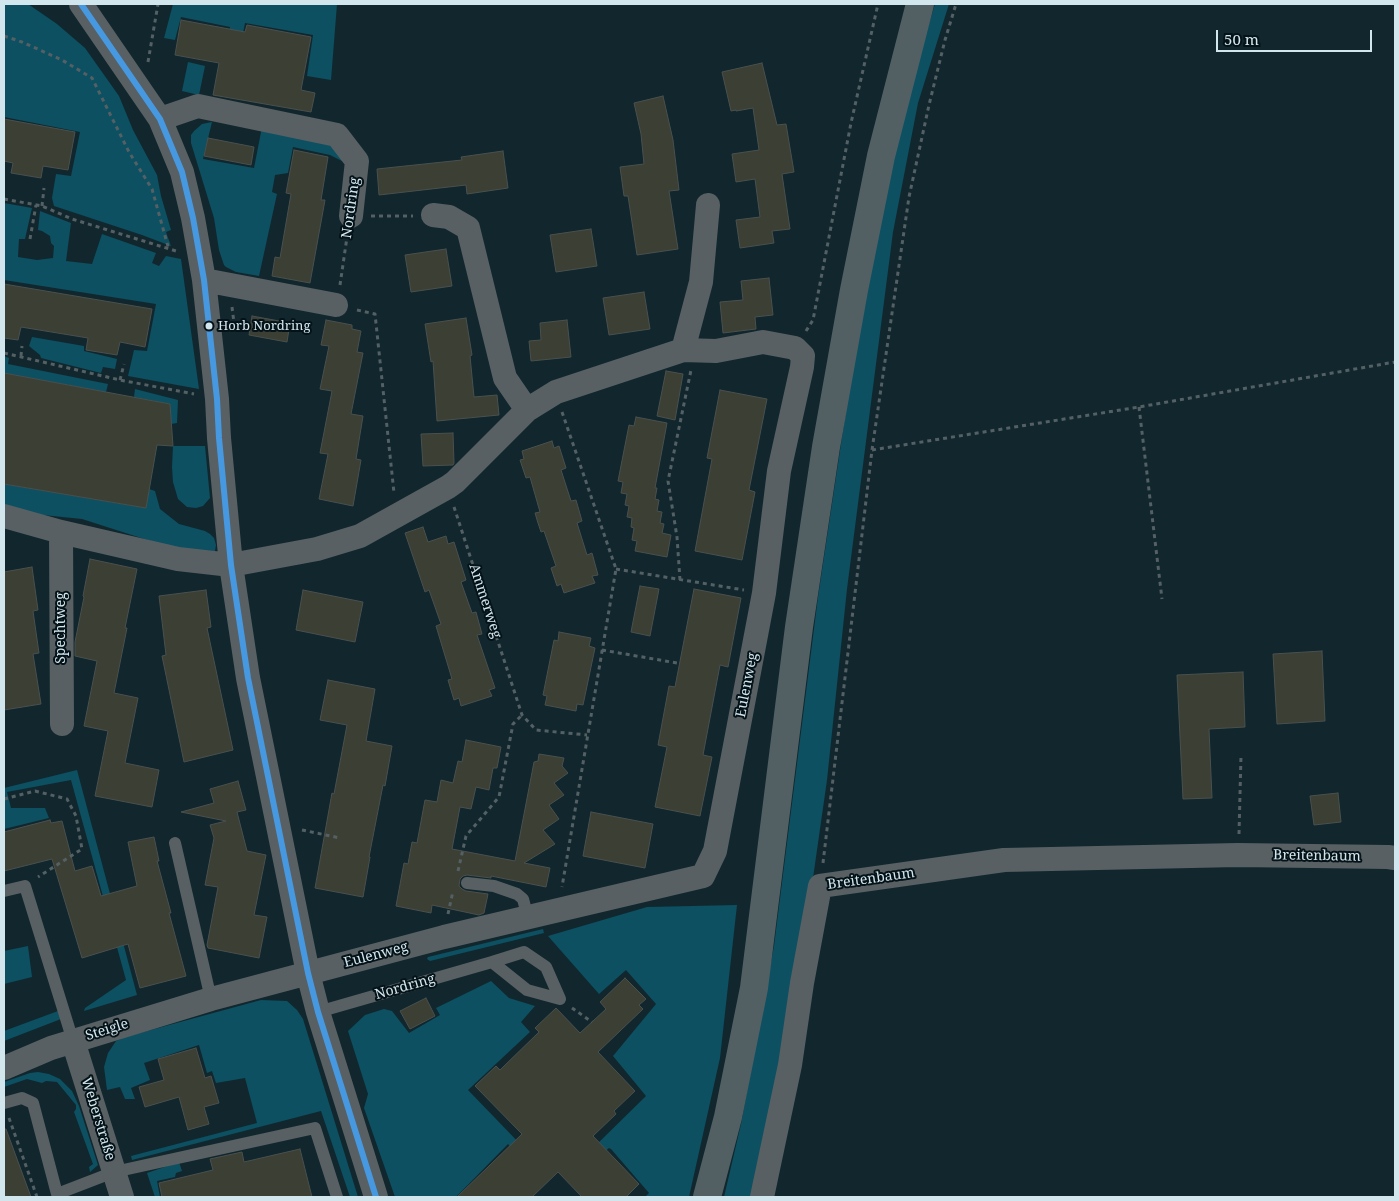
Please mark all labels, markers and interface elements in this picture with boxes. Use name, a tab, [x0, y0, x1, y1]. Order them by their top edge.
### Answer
scale bar	[1219, 20, 1375, 52]
text: 50 m	[1224, 29, 1259, 49]
street label: Nordring	[338, 176, 364, 240]
place label: Horb Nordring	[218, 318, 310, 334]
marker: Horb Nordring	[204, 321, 214, 331]
street label: Ammerweg	[465, 562, 505, 640]
street label: Spechtweg	[53, 592, 69, 664]
street label: Eulenweg	[732, 651, 762, 719]
street label: Breitenbaum	[1273, 847, 1361, 865]
street label: Breitenbaum	[826, 865, 916, 893]
street label: Eulenweg	[342, 938, 410, 972]
street label: Nordring	[373, 970, 437, 1004]
street label: Steigle	[84, 1016, 130, 1044]
street label: Weberstraße	[77, 1075, 119, 1163]

